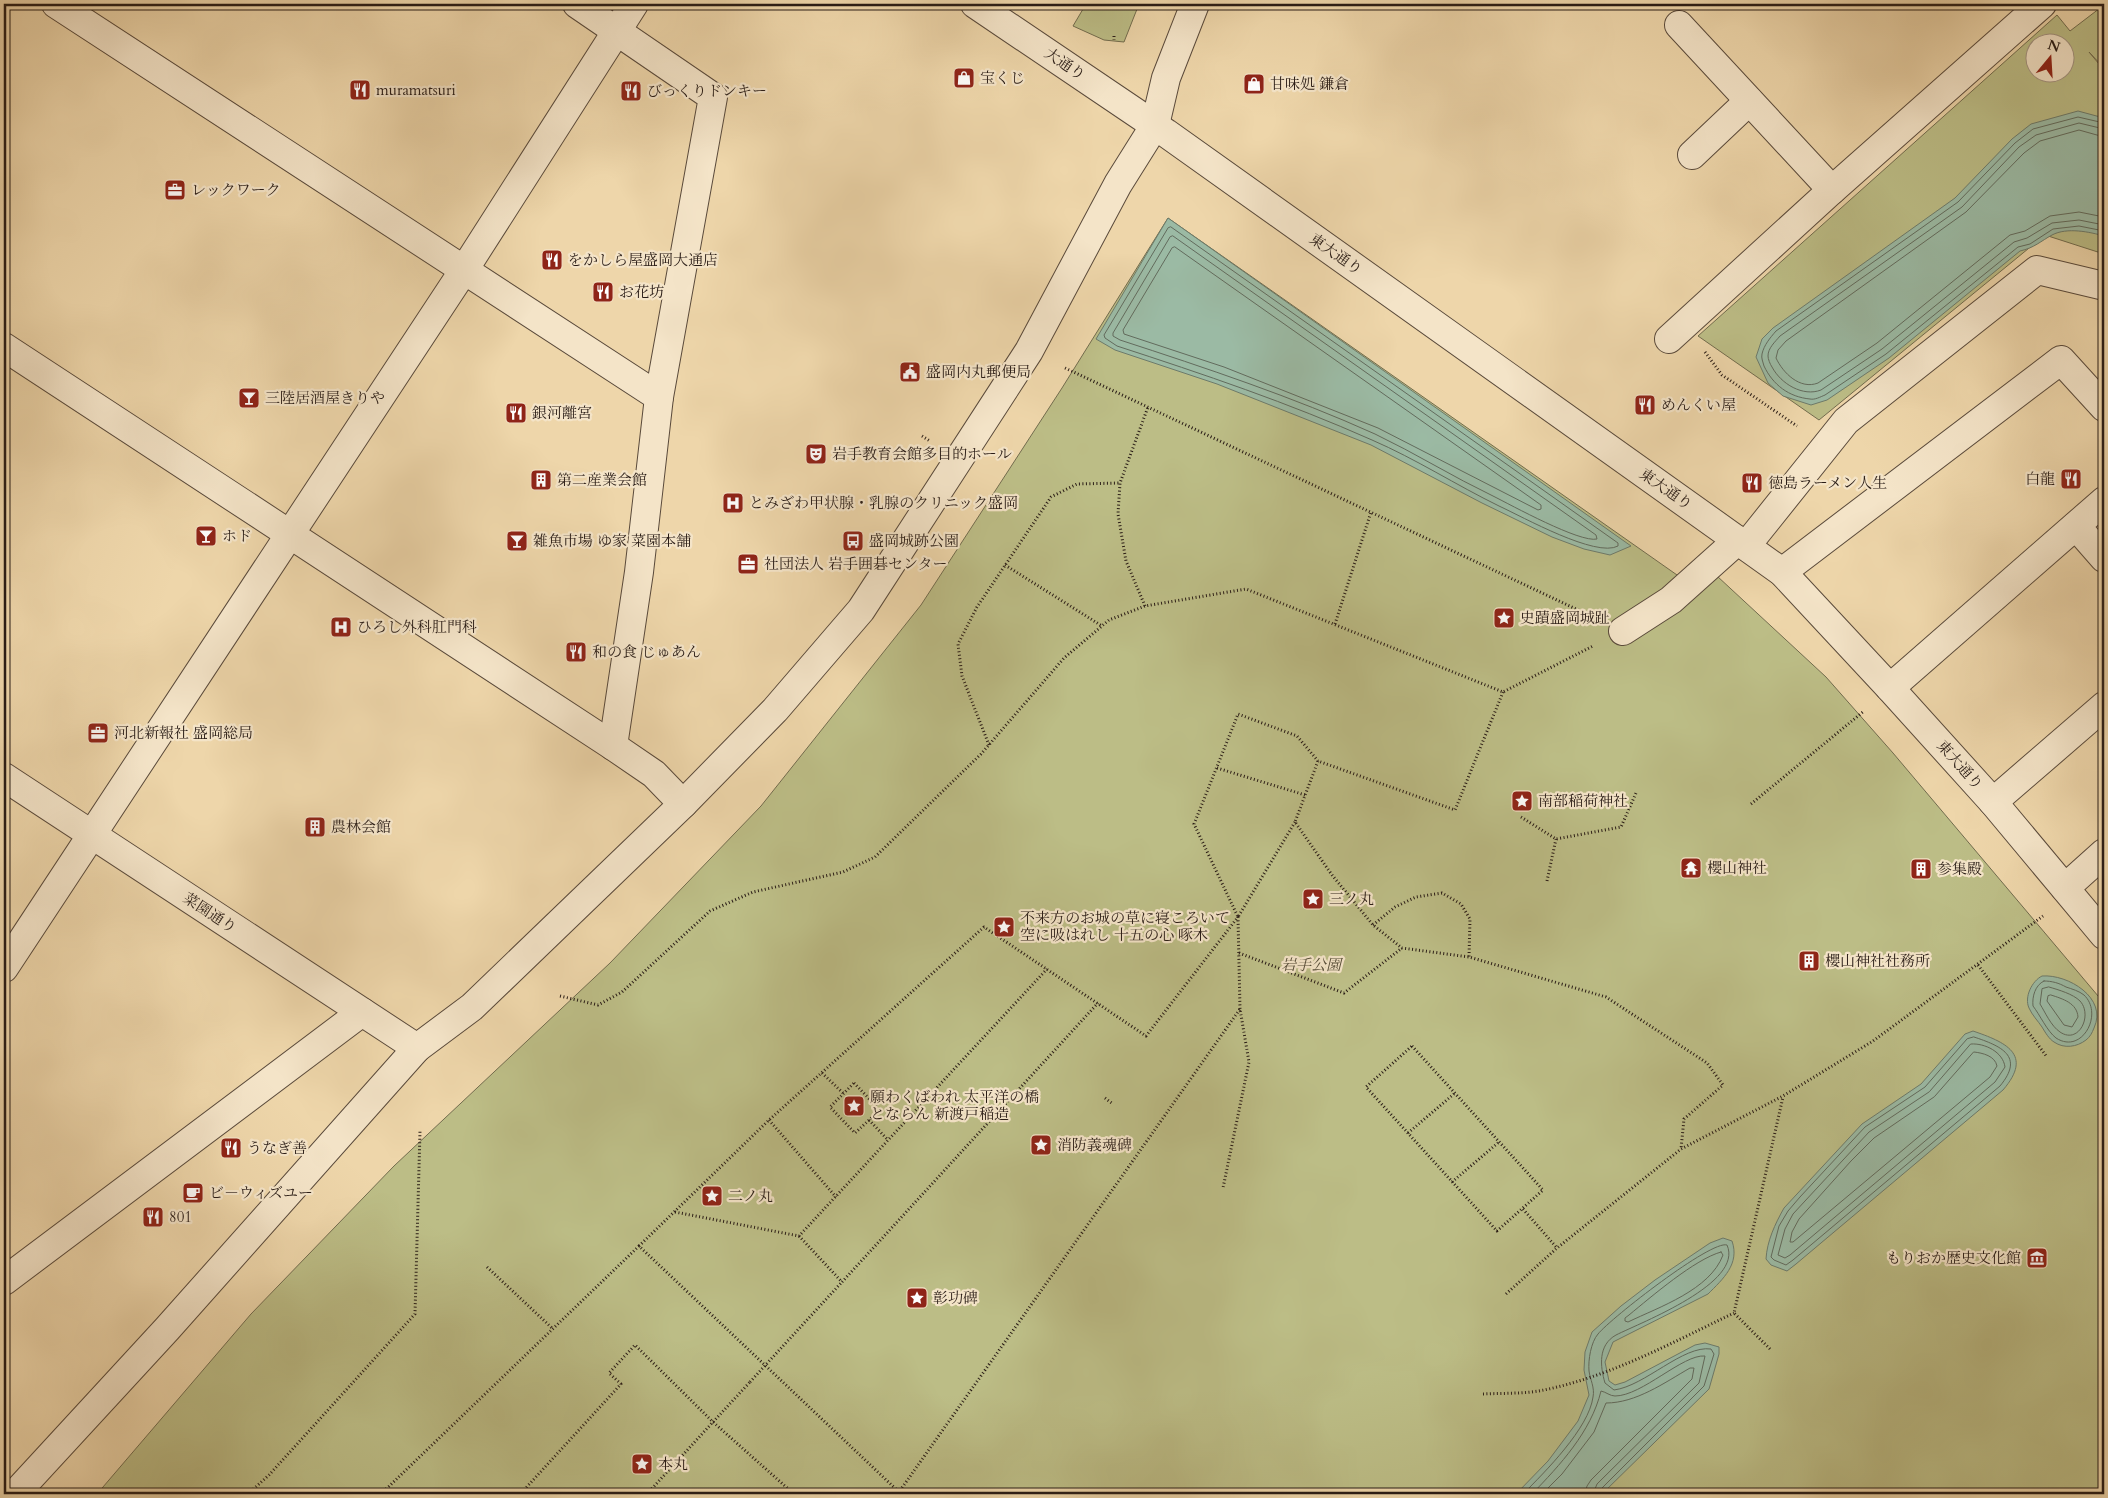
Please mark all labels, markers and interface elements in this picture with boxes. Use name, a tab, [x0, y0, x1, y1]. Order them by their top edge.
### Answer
north arrow	[2026, 32, 2076, 82]
text: N	[2045, 35, 2063, 57]
street label: 大通り	[1041, 43, 1089, 85]
shop icon: 宝くじ	[952, 66, 976, 90]
place label: 宝くじ	[980, 68, 1025, 88]
shop icon: 甘味処 鎌倉	[1242, 72, 1266, 96]
place label: 甘味処 鎌倉	[1270, 74, 1349, 94]
restaurant icon: muramatsuri	[348, 78, 372, 102]
restaurant icon: びっくりドンキー	[619, 79, 643, 103]
place label: muramatsuri	[376, 80, 456, 100]
place label: びっくりドンキー	[647, 81, 767, 101]
office icon: レックワーク	[163, 178, 187, 202]
place label: レックワーク	[191, 180, 281, 200]
street label: 東大通り	[1306, 229, 1366, 279]
restaurant icon: をかしら屋盛岡大通店	[540, 248, 564, 272]
place label: をかしら屋盛岡大通店	[568, 250, 718, 270]
restaurant icon: お花坊	[591, 280, 615, 304]
place label: お花坊	[619, 282, 664, 302]
public building icon: 盛岡内丸郵便局	[898, 360, 922, 384]
place label: 盛岡内丸郵便局	[926, 362, 1031, 382]
bar icon: 三陸居酒屋きりや	[237, 386, 261, 410]
place label: 三陸居酒屋きりや	[265, 388, 385, 408]
restaurant icon: めんくい屋	[1633, 393, 1657, 417]
place label: めんくい屋	[1661, 395, 1736, 415]
restaurant icon: 銀河離宮	[504, 401, 528, 425]
place label: 銀河離宮	[532, 403, 592, 423]
theatre icon: 岩手教育会館多目的ホール	[804, 442, 828, 466]
place label: 岩手教育会館多目的ホール	[832, 444, 1012, 464]
street label: 東大通り	[1636, 464, 1696, 514]
restaurant icon: 白龍	[2059, 467, 2083, 491]
building icon: 第二産業会館	[529, 468, 553, 492]
place label: 白龍	[2025, 469, 2055, 489]
place label: 第二産業会館	[557, 470, 647, 490]
restaurant icon: 徳島ラーメン人生	[1740, 471, 1764, 495]
place label: 徳島ラーメン人生	[1768, 473, 1887, 493]
hospital icon: とみざわ甲状腺・乳腺のクリニック盛岡	[721, 491, 745, 515]
place label: とみざわ甲状腺・乳腺のクリニック盛岡	[749, 493, 1018, 513]
bar icon: ホド	[194, 524, 218, 548]
place label: ホド	[222, 526, 252, 546]
bar icon: 雑魚市場 ゆ家 菜園本舗	[505, 529, 529, 553]
bus stop icon: 盛岡城跡公園	[841, 529, 865, 553]
place label: 雑魚市場 ゆ家 菜園本舗	[533, 531, 691, 551]
place label: 盛岡城跡公園	[869, 531, 959, 551]
office icon: 社団法人 岩手囲碁センター	[736, 552, 760, 576]
place label: 社団法人 岩手囲碁センター	[764, 554, 947, 574]
place icon: 史蹟盛岡城趾	[1492, 606, 1516, 630]
place label: 史蹟盛岡城趾	[1520, 608, 1610, 628]
hospital icon: ひろし外科肛門科	[329, 615, 353, 639]
place label: ひろし外科肛門科	[357, 617, 477, 637]
restaurant icon: 和の食 じゅあん	[564, 640, 588, 664]
place label: 和の食 じゅあん	[592, 642, 701, 662]
office icon: 河北新報社 盛岡総局	[86, 721, 110, 745]
place label: 河北新報社 盛岡総局	[114, 723, 253, 743]
street label: 東大通り	[1932, 736, 1988, 794]
place icon: 南部稲荷神社	[1510, 789, 1534, 813]
place label: 南部稲荷神社	[1538, 791, 1628, 811]
building icon: 農林会館	[303, 815, 327, 839]
place label: 農林会館	[331, 817, 391, 837]
temple icon: 櫻山神社	[1679, 856, 1703, 880]
building icon: 参集殿	[1909, 857, 1933, 881]
place label: 櫻山神社	[1707, 858, 1767, 878]
place label: 参集殿	[1937, 859, 1982, 879]
place icon: 三ノ丸	[1301, 887, 1325, 911]
street label: 菜園通り	[179, 888, 241, 938]
place label: 三ノ丸	[1329, 889, 1374, 909]
place label: 不来方のお城の草に寝ころいて 空に吸はれし 十五の心 啄木	[1020, 908, 1230, 945]
place icon: 不来方のお城の草に寝ころいて 空に吸はれし 十五の心 啄木	[992, 915, 1016, 939]
building icon: 櫻山神社社務所	[1797, 949, 1821, 973]
place label: 櫻山神社社務所	[1825, 951, 1930, 971]
park label: 岩手公園	[1281, 955, 1344, 975]
place label: 願わくばわれ 太平洋の橋 とならん 新渡戸稲造	[870, 1087, 1039, 1124]
place icon: 願わくばわれ 太平洋の橋 とならん 新渡戸稲造	[842, 1094, 866, 1118]
place icon: 消防義魂碑	[1029, 1133, 1053, 1157]
place label: 消防義魂碑	[1057, 1135, 1132, 1155]
restaurant icon: うなぎ善	[219, 1136, 243, 1160]
place label: うなぎ善	[247, 1138, 307, 1158]
cafe icon: ビ－ウィズユー	[181, 1181, 205, 1205]
place label: ビ－ウィズユー	[209, 1183, 313, 1203]
place icon: 二ノ丸	[700, 1184, 724, 1208]
place label: 二ノ丸	[728, 1186, 773, 1206]
restaurant icon: 801	[141, 1205, 165, 1229]
place label: 801	[169, 1207, 192, 1227]
museum icon: もりおか歴史文化館	[2025, 1246, 2049, 1270]
place label: もりおか歴史文化館	[1886, 1248, 2021, 1268]
place icon: 彰功碑	[905, 1286, 929, 1310]
place label: 彰功碑	[933, 1288, 978, 1308]
place icon: 本丸	[630, 1452, 654, 1476]
place label: 本丸	[658, 1454, 688, 1474]

